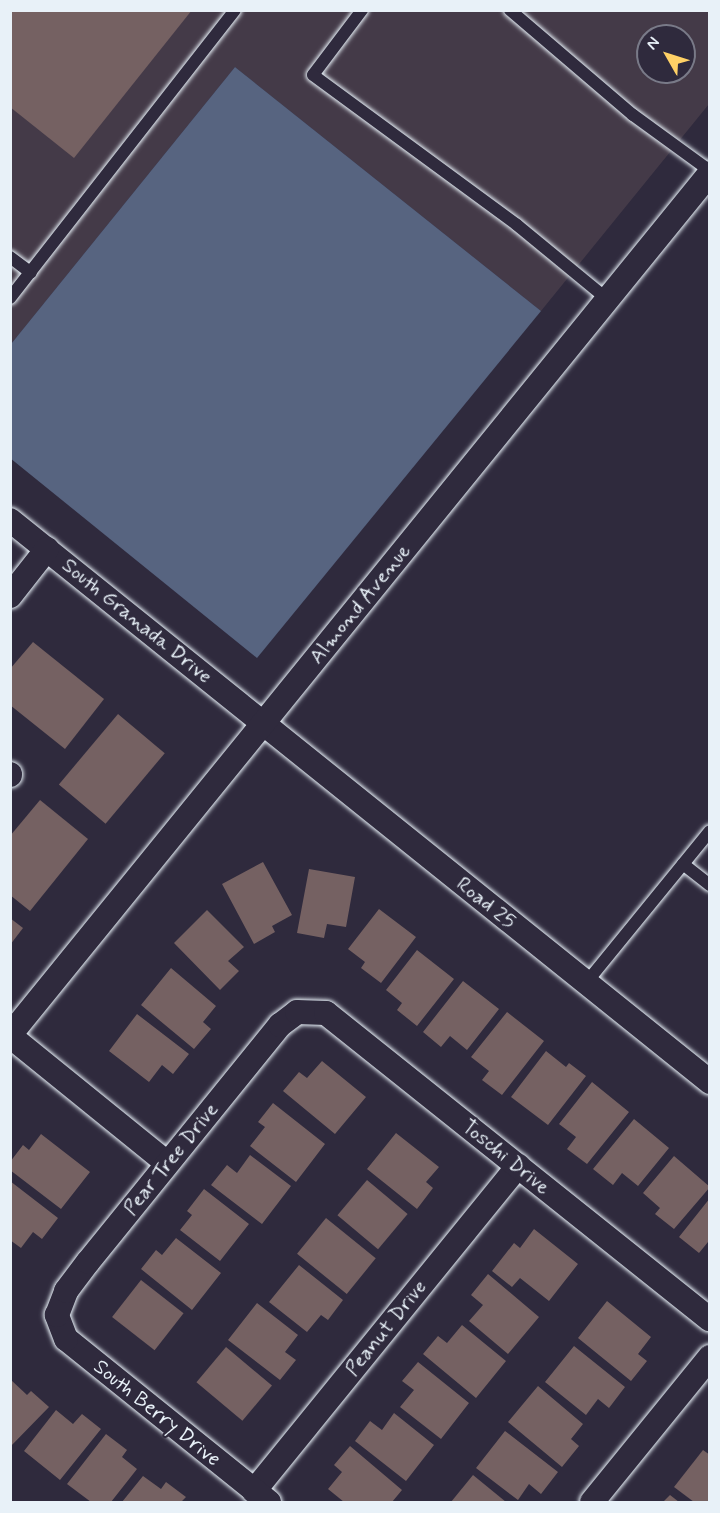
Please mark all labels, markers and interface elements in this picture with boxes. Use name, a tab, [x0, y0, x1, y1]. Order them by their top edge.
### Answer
north arrow	[636, 24, 696, 84]
text: N	[642, 33, 665, 54]
street label: Almond Avenue	[305, 540, 415, 668]
street label: South Granada Drive	[57, 553, 217, 689]
street label: Road 25	[451, 871, 521, 935]
street label: Pear Tree Drive	[119, 1099, 223, 1219]
street label: Toschi Drive	[457, 1114, 555, 1200]
street label: Peanut Drive	[340, 1275, 432, 1381]
street label: South Berry Drive	[89, 1354, 225, 1472]

